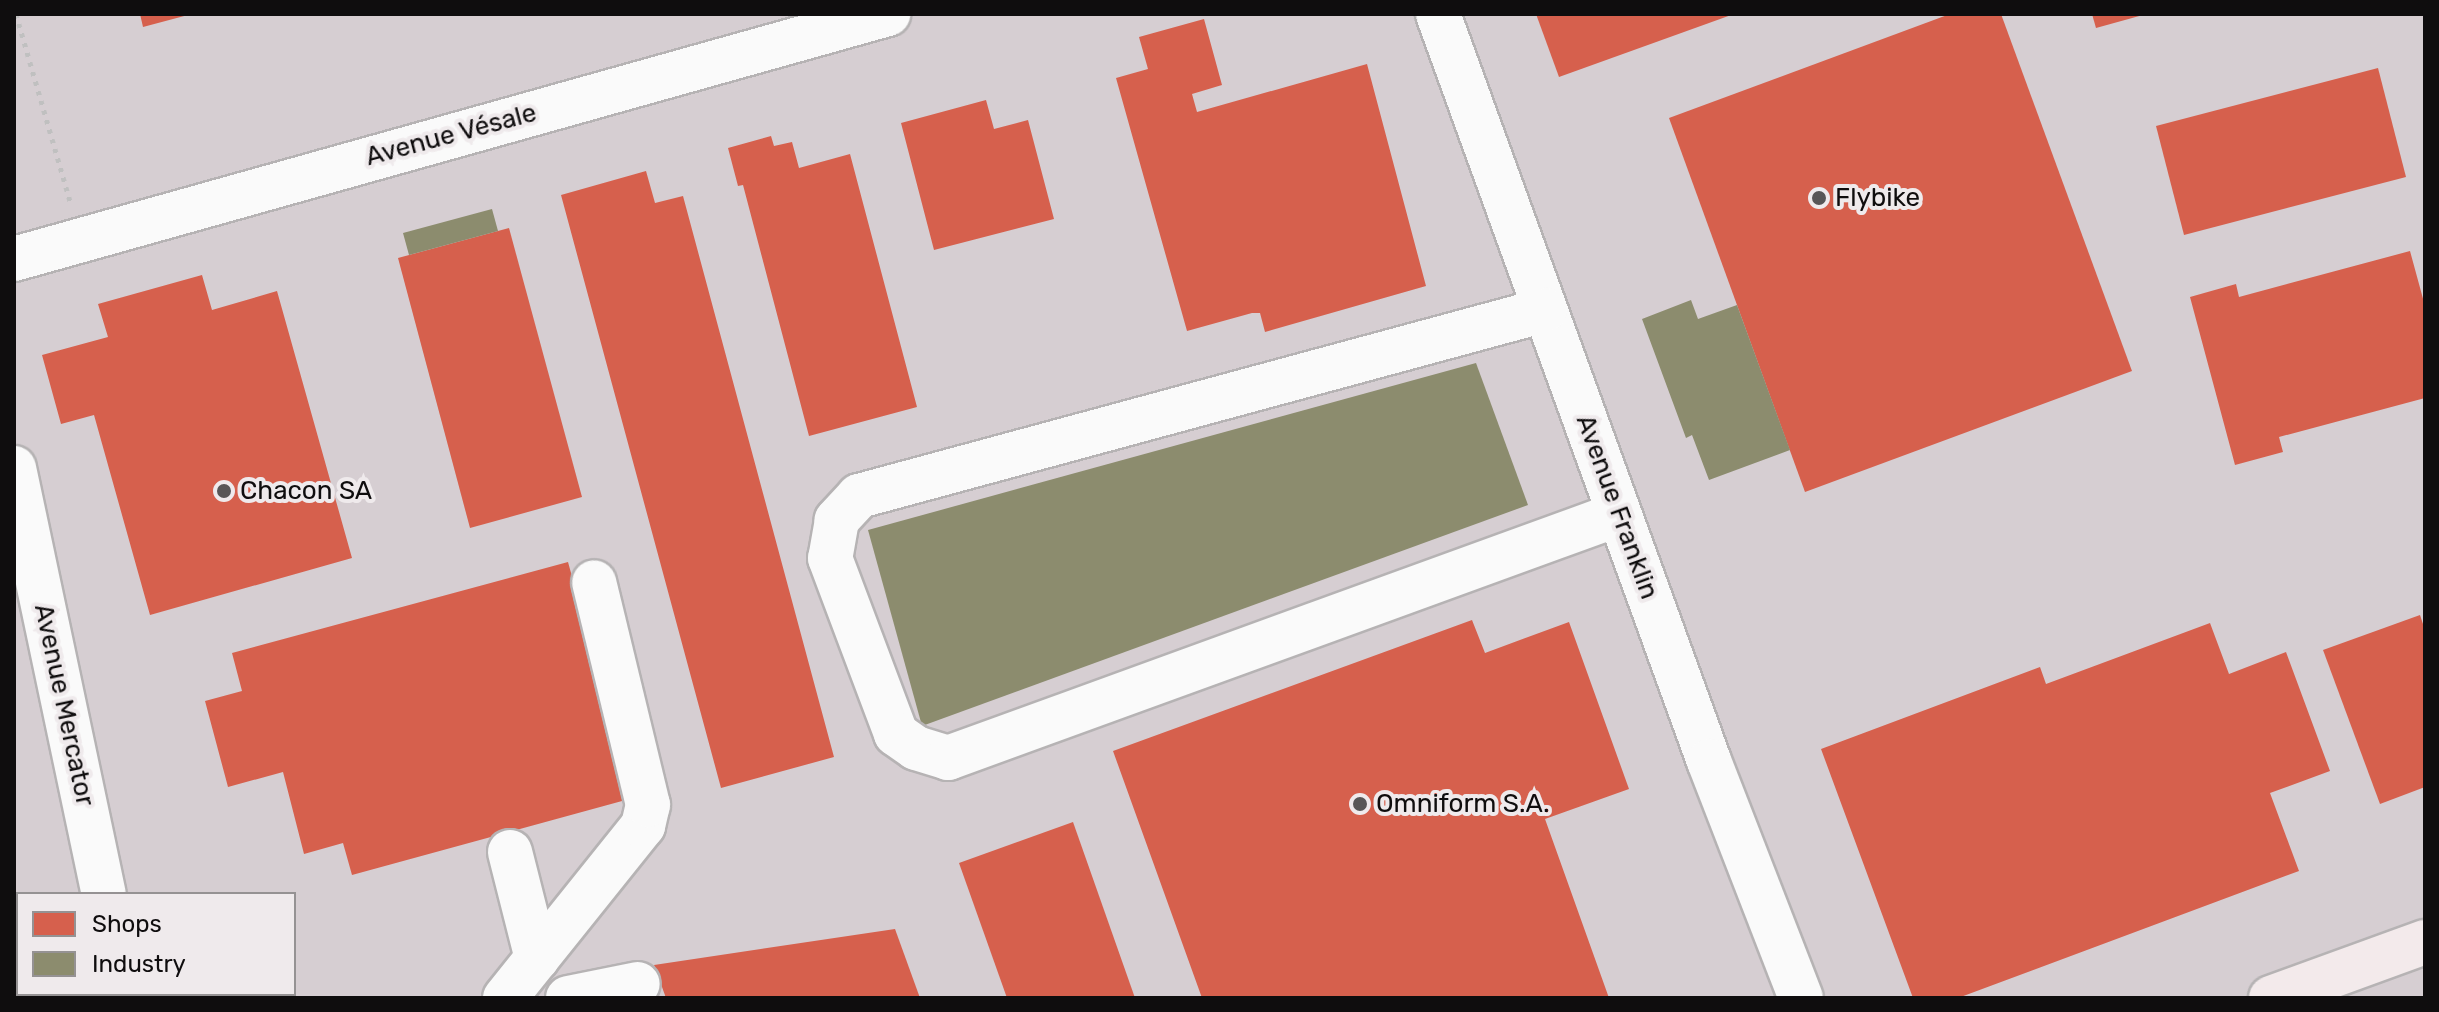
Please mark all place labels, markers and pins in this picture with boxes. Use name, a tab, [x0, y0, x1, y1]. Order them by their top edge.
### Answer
place label: Flybike	[1835, 182, 1920, 214]
marker: Flybike	[1810, 189, 1828, 207]
place label: Chacon SA	[240, 475, 372, 507]
marker: Chacon SA	[215, 482, 233, 500]
place label: Omniform S.A.	[1376, 788, 1550, 820]
marker: Omniform S.A.	[1351, 795, 1369, 813]

